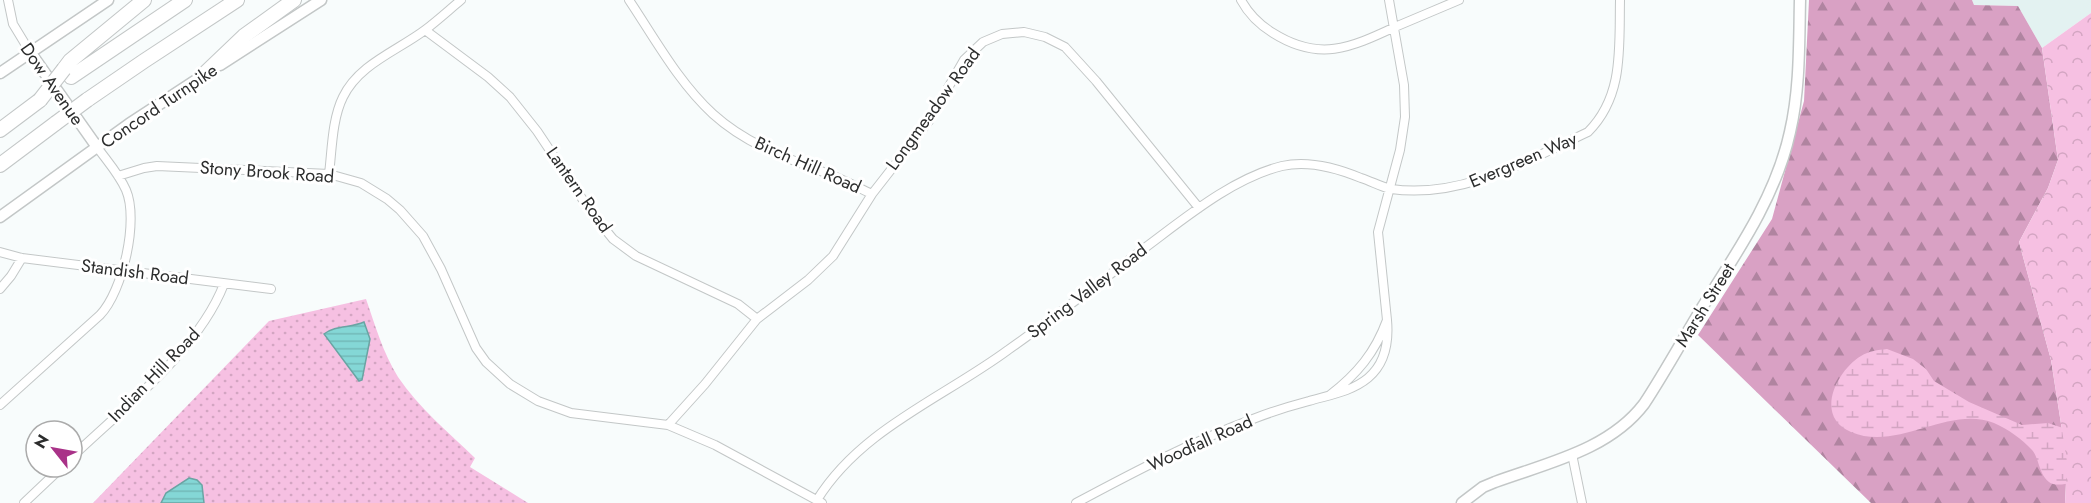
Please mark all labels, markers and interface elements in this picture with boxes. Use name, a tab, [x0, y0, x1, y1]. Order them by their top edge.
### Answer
street label: Dow Avenue	[14, 37, 90, 131]
street label: Longmeadow Road	[880, 42, 986, 176]
street label: Concord Turnpike	[95, 57, 223, 155]
street label: Evergreen Way	[1465, 126, 1581, 194]
street label: Birch Hill Road	[751, 130, 865, 200]
street label: Lantern Road	[540, 142, 618, 238]
street label: Stony Brook Road	[199, 154, 335, 190]
street label: Spring Valley Road	[1022, 237, 1152, 345]
street label: Standish Road	[80, 253, 190, 291]
street label: Marsh Street	[1669, 257, 1741, 352]
street label: Indian Hill Road	[102, 322, 206, 428]
street label: Woodfall Road	[1143, 408, 1257, 478]
north arrow	[24, 419, 84, 479]
text: N	[28, 430, 55, 453]

